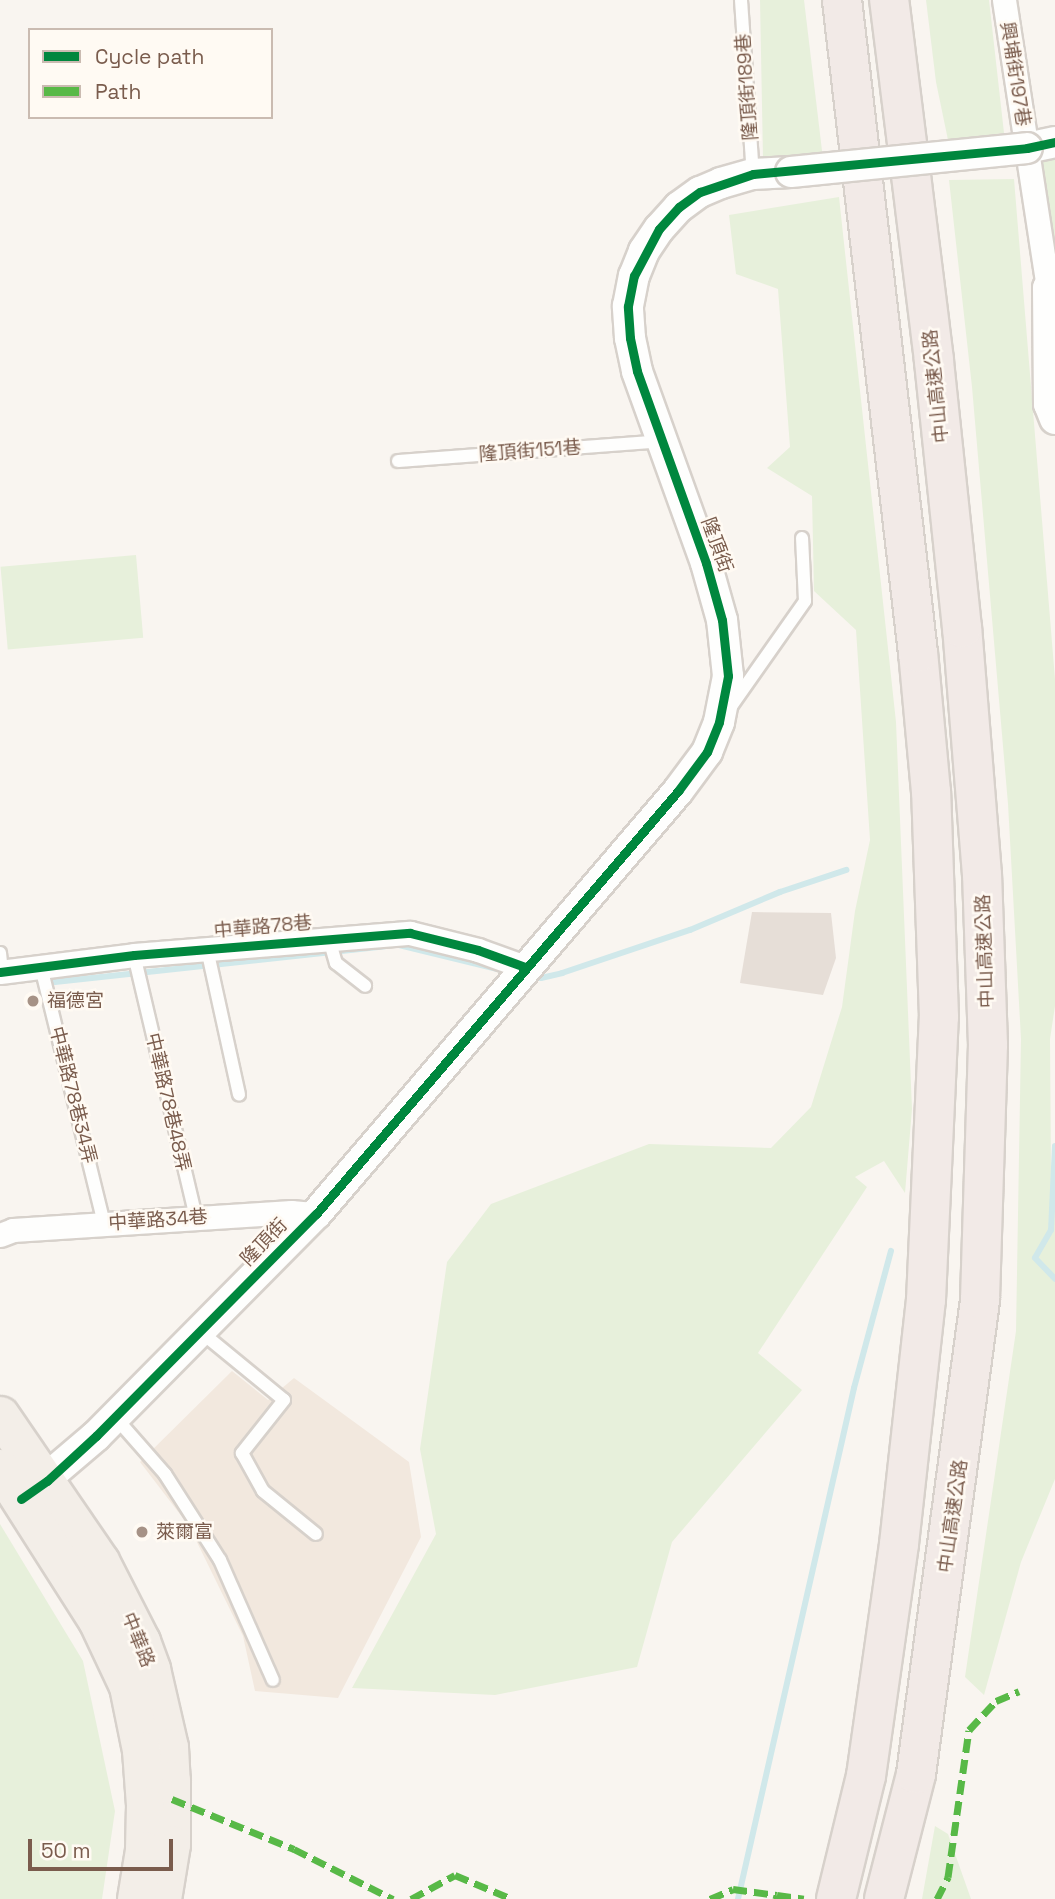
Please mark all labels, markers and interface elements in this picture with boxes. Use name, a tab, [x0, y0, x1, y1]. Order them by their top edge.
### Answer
street label: 興埔街197巷	[995, 20, 1035, 128]
legend	[28, 28, 273, 119]
street label: 隆頂街189巷	[732, 33, 762, 141]
text: Cycle path	[95, 43, 204, 70]
text: Path	[95, 78, 141, 105]
street label: 中山高速公路	[919, 328, 953, 444]
street label: 隆頂街151巷	[478, 436, 582, 466]
street label: 隆頂街	[697, 514, 737, 576]
street label: 中山高速公路	[972, 894, 998, 1008]
street label: 中華路78巷	[213, 911, 313, 943]
place label: 福德宮	[47, 990, 104, 1012]
marker: 福德宮	[25, 993, 41, 1009]
street label: 中華路78巷34弄	[45, 1024, 101, 1166]
street label: 中華路78巷48弄	[141, 1031, 195, 1173]
street label: 中華路34巷	[108, 1205, 208, 1235]
street label: 隆頂街	[236, 1214, 292, 1270]
street label: 中山高速公路	[934, 1458, 972, 1574]
place label: 萊爾富	[156, 1521, 213, 1543]
marker: 萊爾富	[134, 1524, 150, 1540]
street label: 中華路	[117, 1609, 159, 1671]
scale bar	[32, 1826, 177, 1870]
text: 50 m	[41, 1837, 91, 1864]

